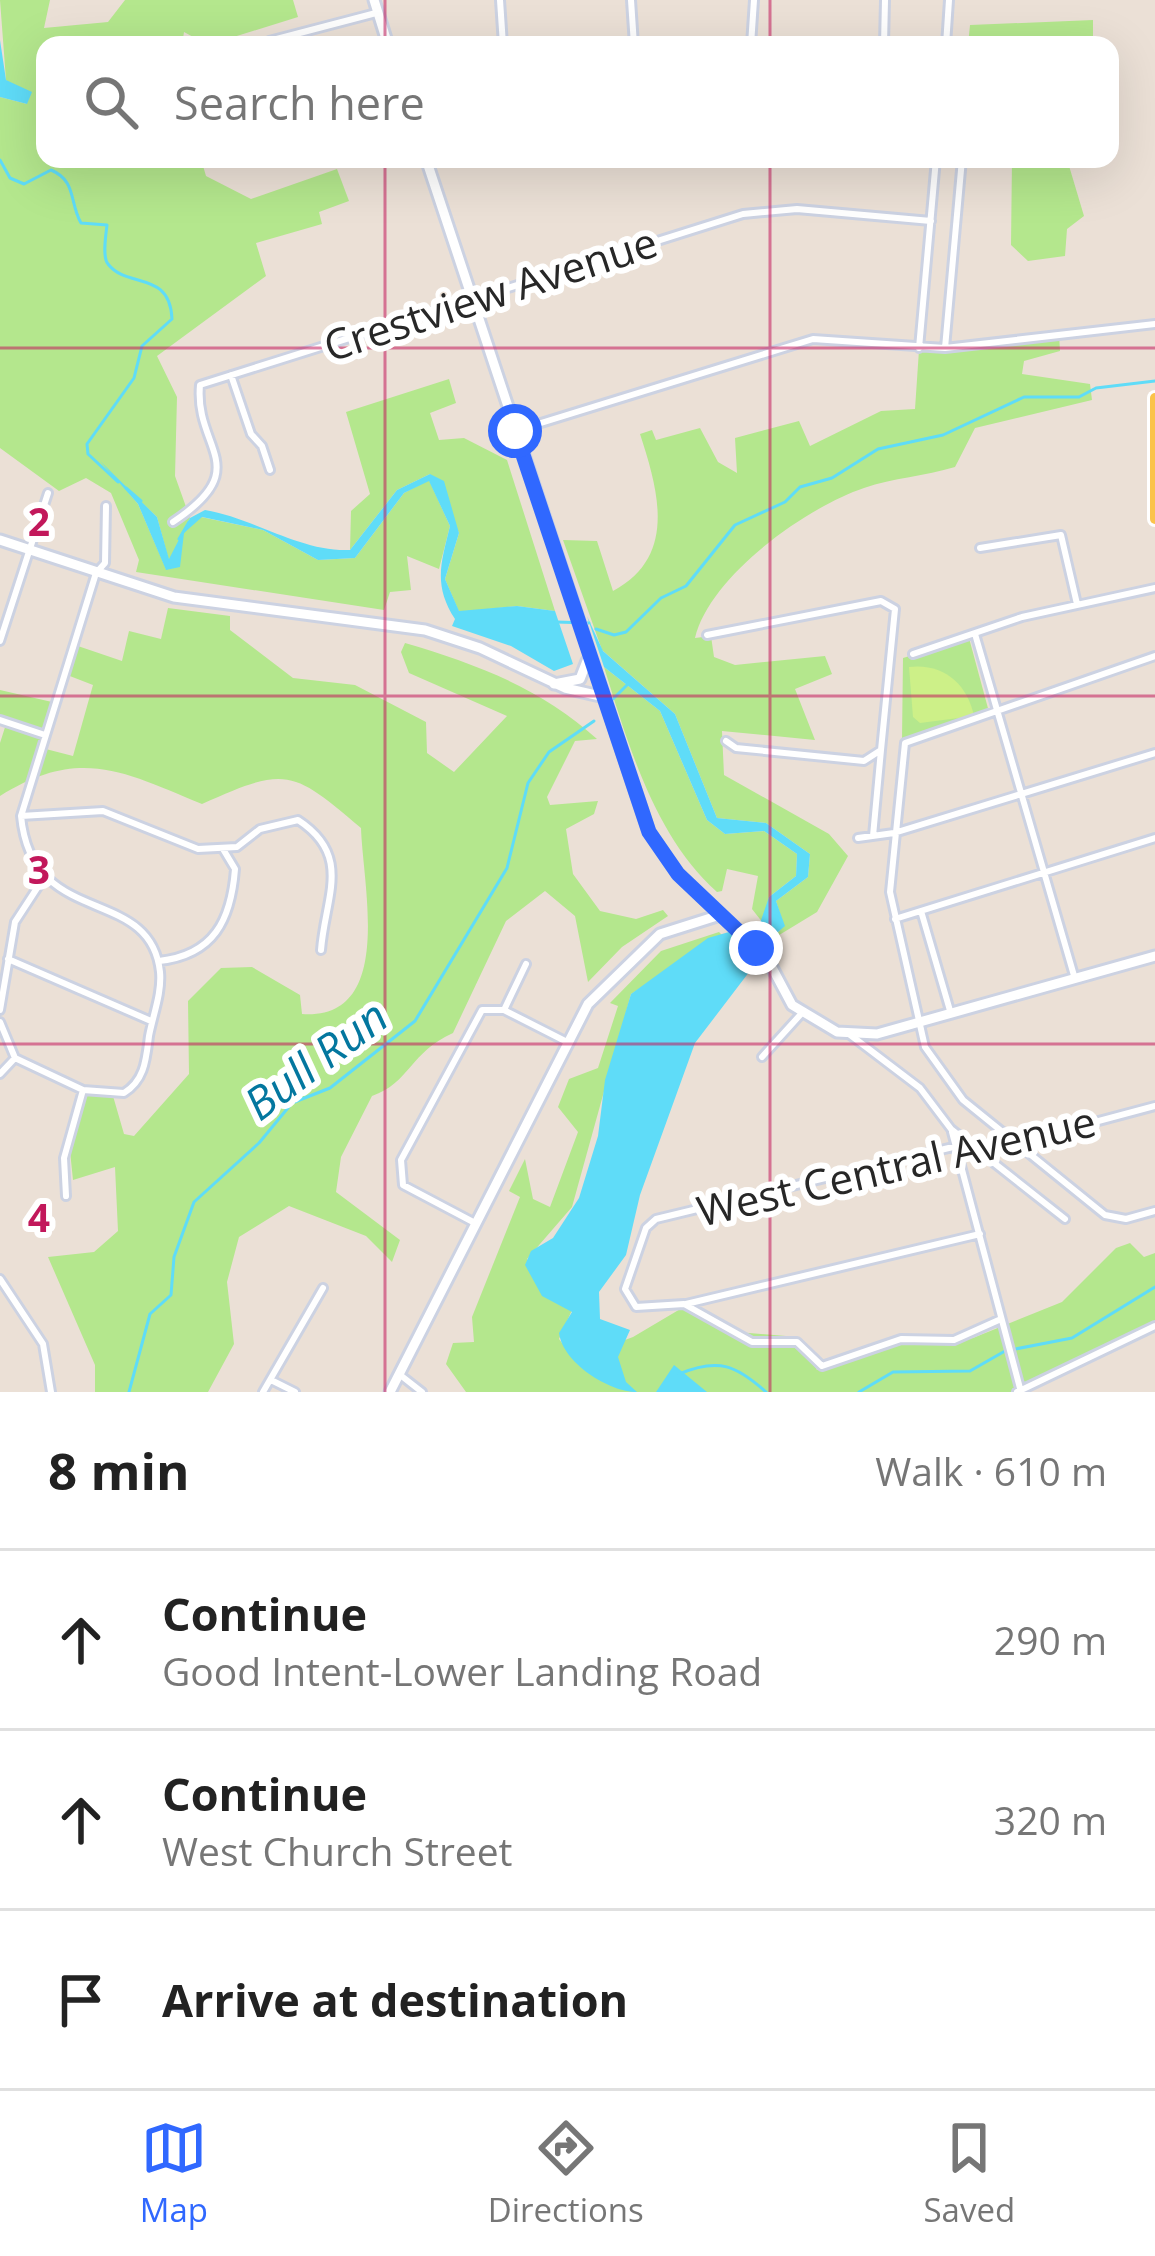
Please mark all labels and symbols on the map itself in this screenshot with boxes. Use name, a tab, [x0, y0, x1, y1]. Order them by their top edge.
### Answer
street label: Crestview Avenue	[316, 212, 664, 374]
route start	[488, 404, 542, 458]
text: 2	[28, 494, 50, 547]
text: 3	[28, 842, 50, 895]
route end	[729, 921, 783, 975]
water label: Bull Run	[231, 985, 399, 1133]
street label: West Central Avenue	[691, 1091, 1101, 1239]
text: 4	[28, 1190, 50, 1243]

